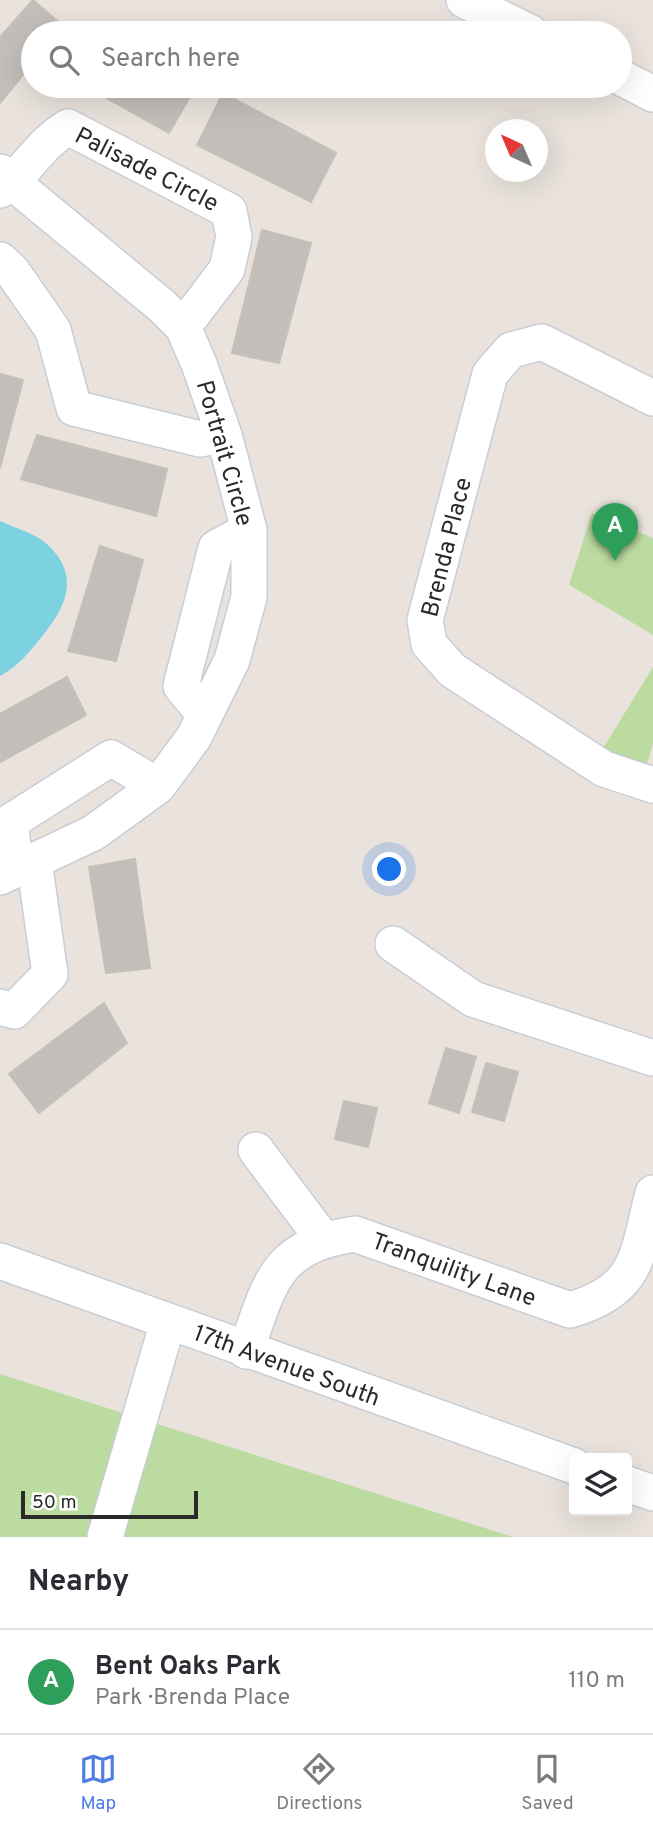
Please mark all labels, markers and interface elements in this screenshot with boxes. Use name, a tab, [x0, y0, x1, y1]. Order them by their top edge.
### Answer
search box	[21, 21, 632, 98]
icon: search	[45, 41, 83, 79]
text: Search here	[101, 43, 240, 76]
north arrow	[485, 119, 548, 182]
street label: Palisade Circle	[69, 122, 223, 220]
street label: Portrait Circle	[188, 377, 258, 530]
street label: Brenda Place	[416, 475, 480, 620]
pin: A	[592, 503, 638, 561]
your location	[372, 852, 406, 886]
street label: Tranquility Lane	[367, 1227, 540, 1315]
street label: 17th Avenue South	[189, 1319, 384, 1415]
map controls	[569, 1453, 632, 1516]
button: layers	[569, 1453, 632, 1516]
scale bar	[21, 1488, 198, 1520]
text: 50 m	[32, 1491, 77, 1515]
text: Nearby	[28, 1564, 129, 1601]
text: Bent Oaks Park	[95, 1651, 281, 1684]
text: A	[43, 1667, 59, 1696]
text: 110 m	[568, 1667, 625, 1696]
text: Park · Brenda Place	[95, 1684, 290, 1713]
tab: Map	[79, 1750, 117, 1816]
tab: Directions	[276, 1750, 363, 1816]
tab: Saved	[521, 1750, 574, 1816]

